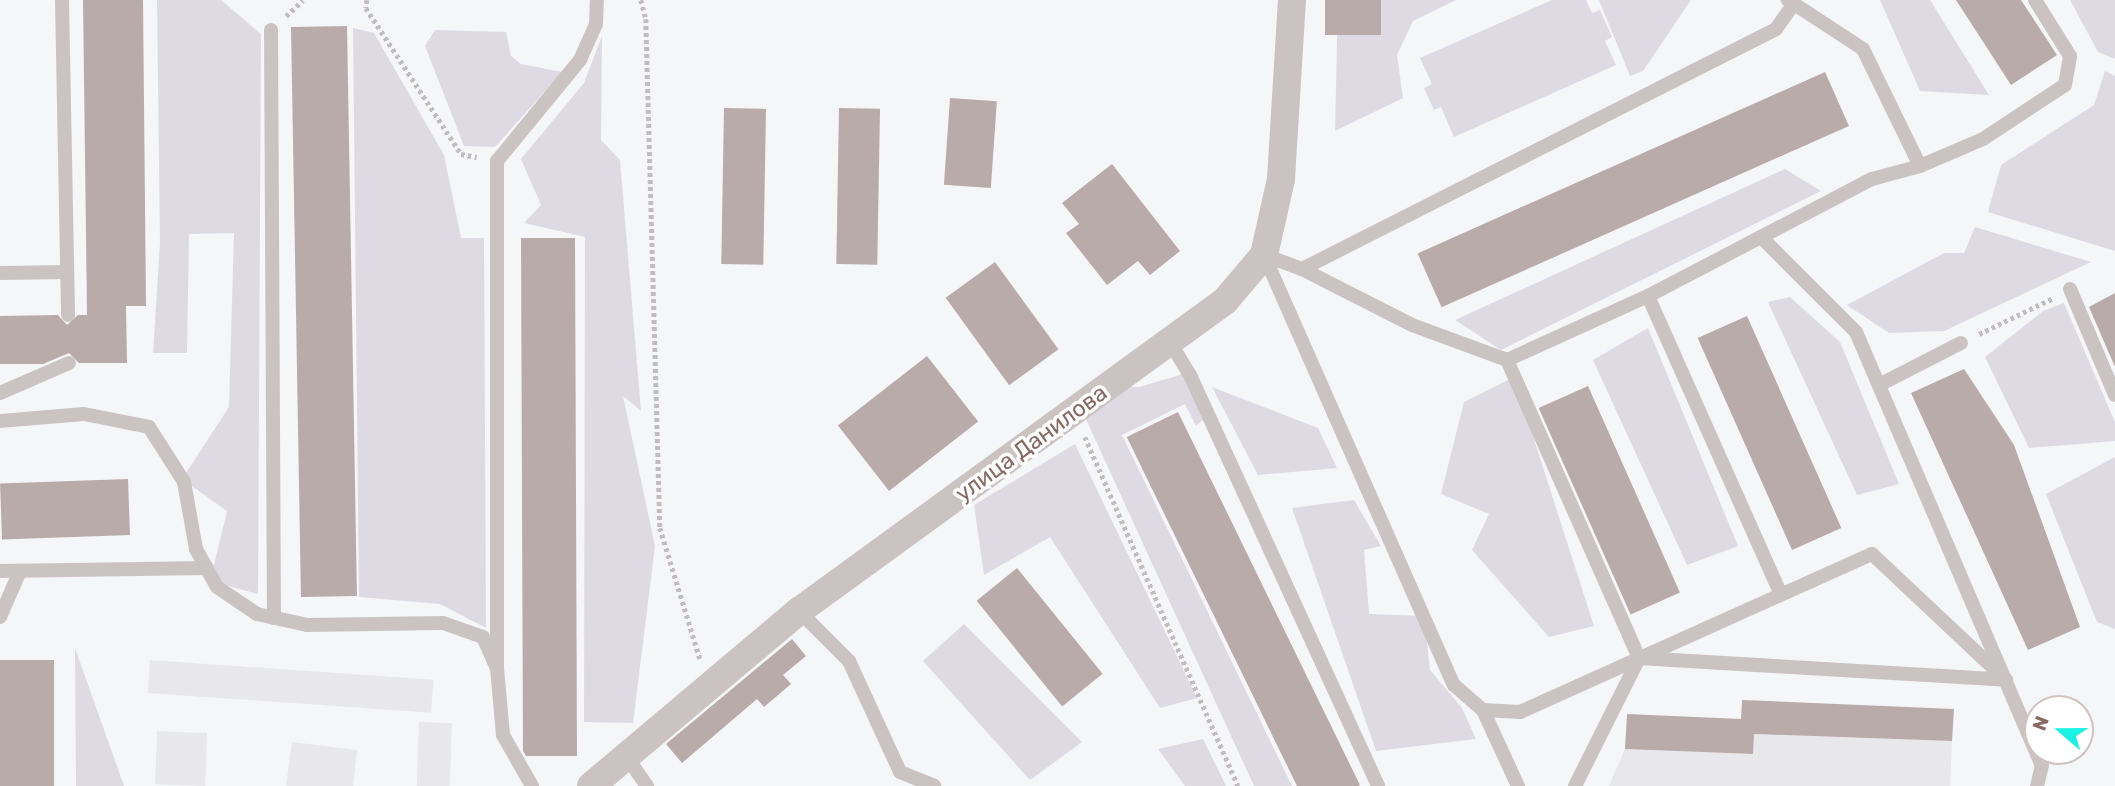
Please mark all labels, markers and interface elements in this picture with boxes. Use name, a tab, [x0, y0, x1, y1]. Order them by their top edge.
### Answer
street label: улица Данилова	[950, 379, 1112, 507]
north arrow	[2024, 695, 2094, 765]
text: N	[2028, 713, 2054, 734]

